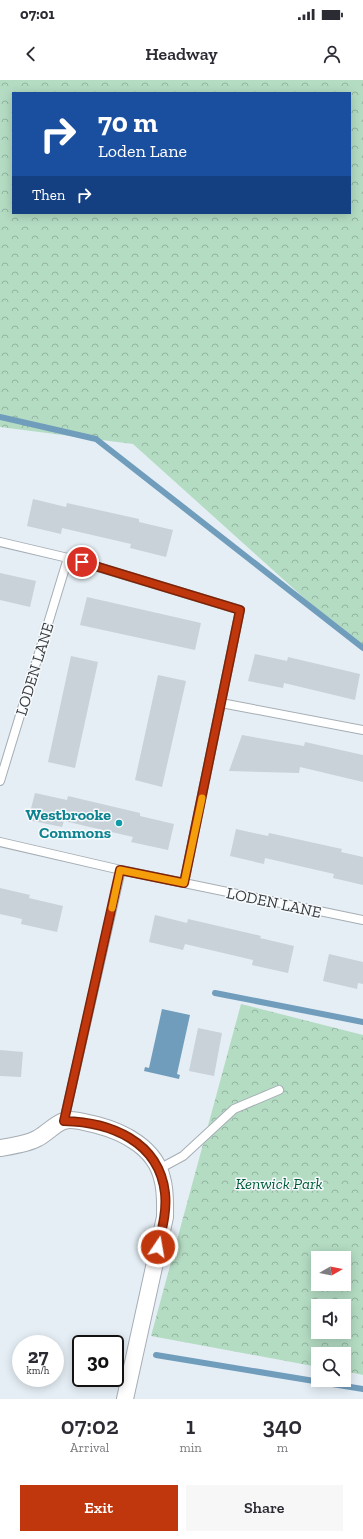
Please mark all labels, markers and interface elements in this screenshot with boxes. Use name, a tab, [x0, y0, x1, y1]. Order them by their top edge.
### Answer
text: 07:01	[20, 5, 55, 23]
icon: back	[20, 43, 42, 65]
text: Headway	[145, 43, 218, 65]
icon: person	[321, 43, 343, 65]
text: 70 m	[98, 106, 158, 139]
icon: right	[32, 108, 84, 160]
text: Loden Lane	[98, 140, 187, 162]
icon: right	[73, 184, 95, 206]
text: Then	[32, 186, 65, 204]
pin	[65, 545, 99, 579]
icon: arrive	[71, 551, 93, 573]
street label: LODEN LANE	[11, 620, 58, 718]
place label: Westbrooke Commons	[26, 805, 111, 842]
marker: Westbrooke Commons	[114, 818, 124, 828]
street label: LODEN LANE	[225, 883, 323, 922]
park label: Kenwick Park	[235, 1174, 323, 1193]
position arrow	[137, 1226, 179, 1268]
north arrow	[311, 1251, 351, 1291]
map controls	[311, 1251, 351, 1387]
button: sound	[311, 1299, 351, 1339]
speed limit sign: 30	[72, 1335, 124, 1387]
text: 27	[28, 1344, 48, 1368]
button: search	[311, 1347, 351, 1387]
text: km/h	[27, 1365, 49, 1377]
text: 07:02	[61, 1411, 119, 1440]
text: 1	[186, 1411, 195, 1440]
text: 340	[263, 1411, 302, 1440]
text: Arrival	[70, 1440, 109, 1455]
text: min	[179, 1440, 202, 1455]
text: m	[277, 1440, 288, 1455]
button: Exit	[20, 1485, 178, 1531]
button: Share	[186, 1485, 343, 1531]

